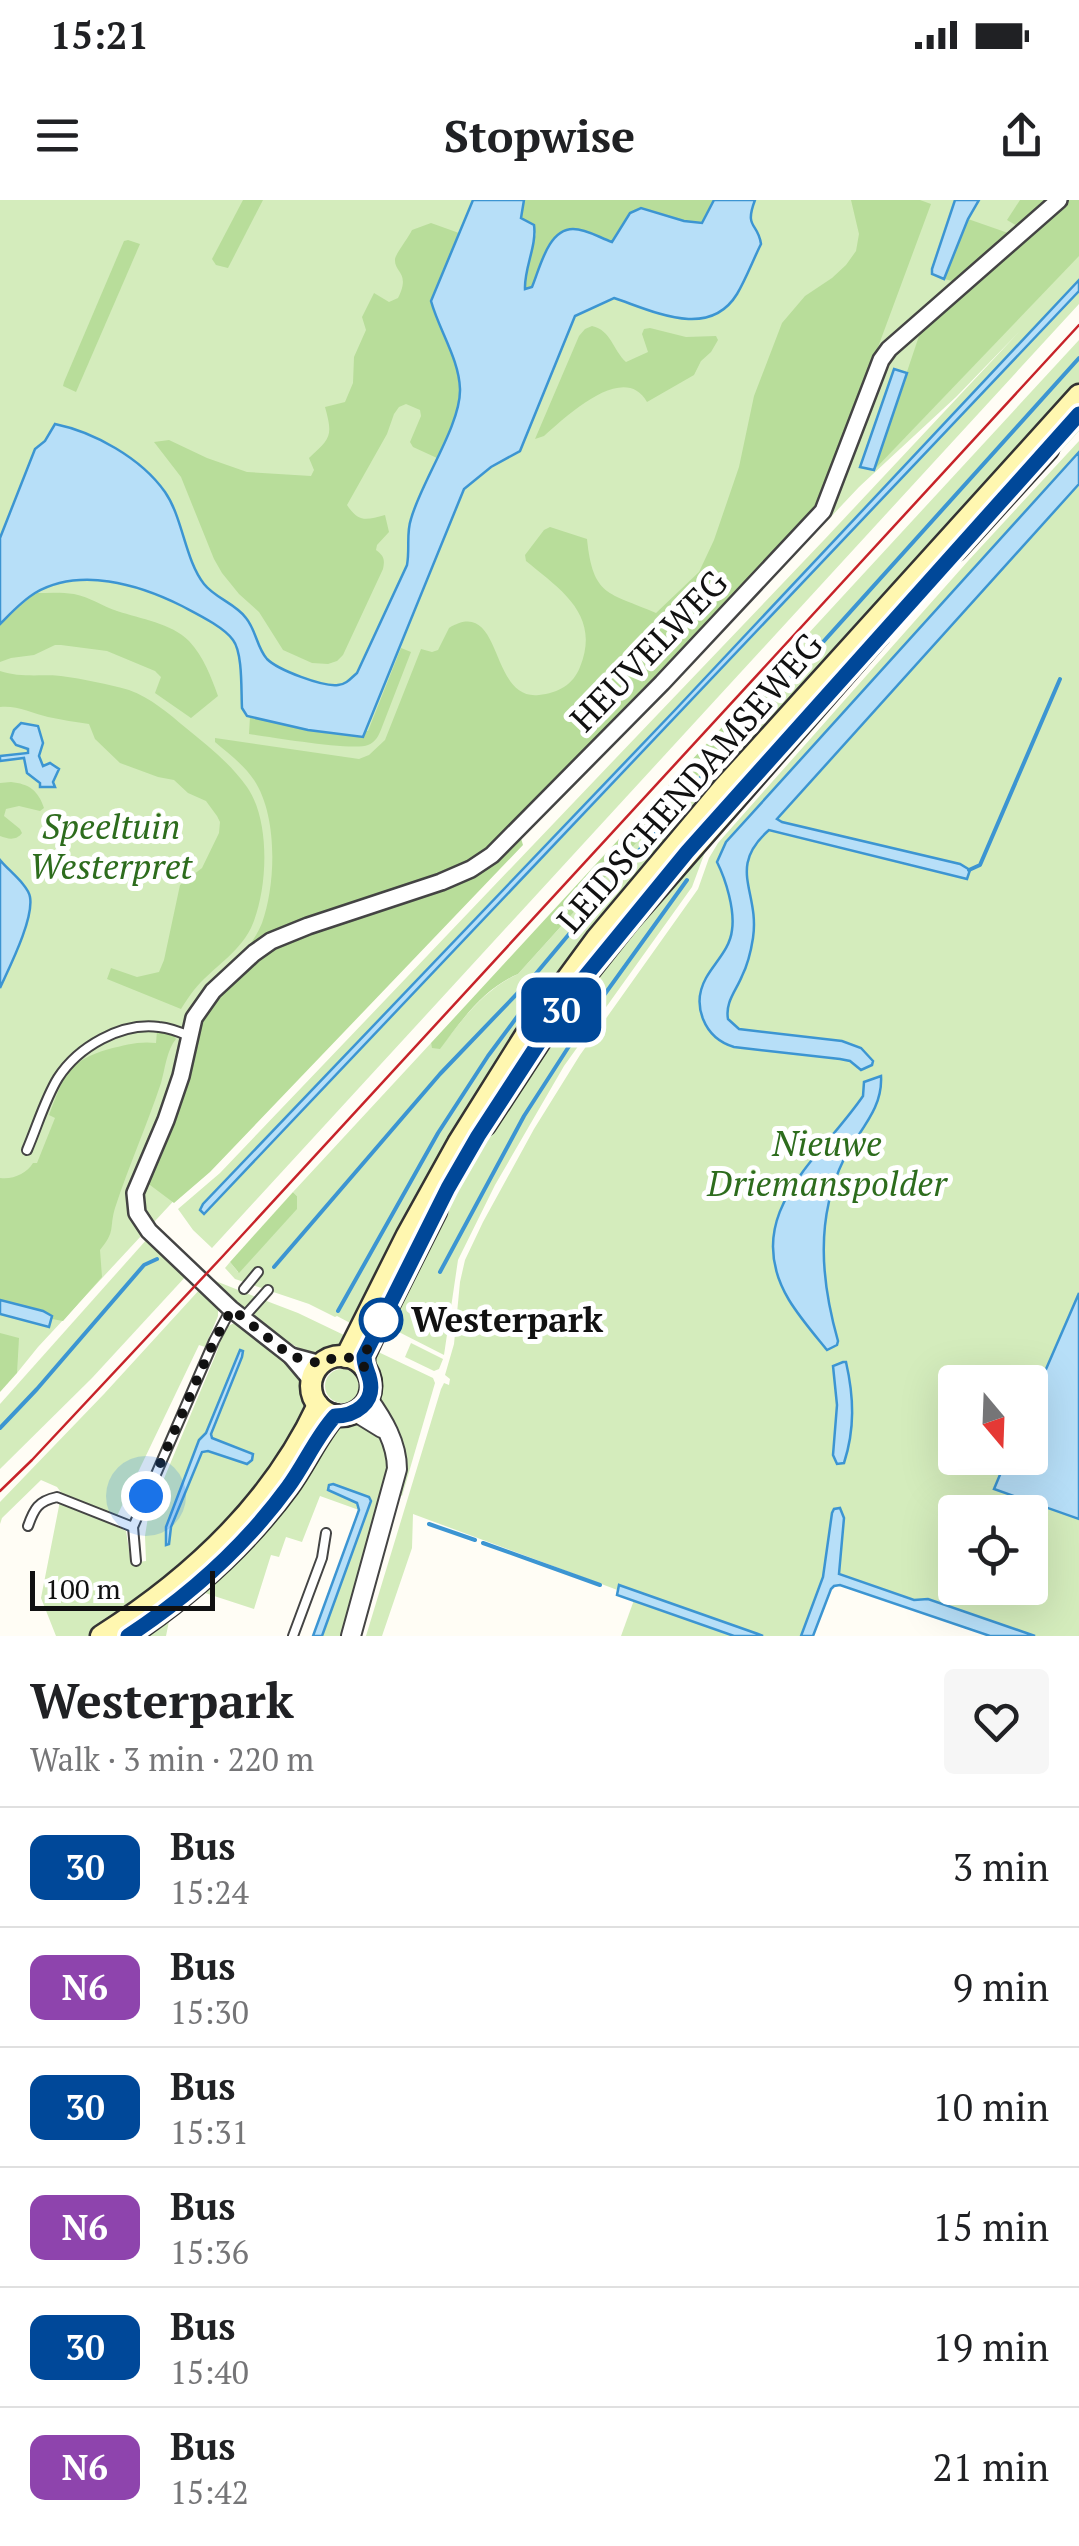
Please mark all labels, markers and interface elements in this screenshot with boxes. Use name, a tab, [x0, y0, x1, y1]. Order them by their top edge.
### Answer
text: 15:21	[50, 10, 149, 60]
text: Stopwise	[444, 105, 635, 165]
icon: menu	[30, 108, 85, 163]
icon: share	[994, 108, 1049, 163]
street label: HEUVELWEG	[560, 560, 737, 741]
street label: LEIDSCHENDAMSEWEG	[546, 623, 832, 942]
park label: Speeltuin Westerpret	[30, 803, 194, 889]
line badge: 30	[516, 978, 606, 1042]
text: 30	[541, 987, 581, 1033]
park label: Nieuwe Driemanspolder	[706, 1120, 948, 1206]
place label: Westerpark	[411, 1296, 604, 1342]
marker: Westerpark	[360, 1299, 402, 1341]
north arrow	[938, 1365, 1048, 1475]
map controls	[938, 1365, 1048, 1605]
your location	[121, 1471, 171, 1521]
button: locate	[938, 1495, 1048, 1605]
scale bar	[30, 1566, 215, 1610]
text: 100 m	[45, 1570, 121, 1607]
text: Westerpark	[30, 1668, 294, 1732]
button: heart	[944, 1669, 1049, 1774]
text: Walk · 3 min · 220 m	[30, 1738, 314, 1780]
text: Bus	[170, 1821, 235, 1871]
text: 3 min	[953, 1842, 1049, 1892]
text: 30	[65, 1844, 105, 1890]
text: 15:24	[170, 1871, 249, 1913]
text: Bus	[170, 1941, 235, 1991]
text: 9 min	[953, 1962, 1049, 2012]
text: N6	[62, 1964, 108, 2010]
text: 15:30	[170, 1991, 249, 2033]
text: Bus	[170, 2061, 235, 2111]
text: 10 min	[932, 2082, 1049, 2132]
text: 30	[65, 2084, 105, 2130]
text: 15:31	[170, 2111, 249, 2153]
text: Bus	[170, 2181, 235, 2231]
text: 15 min	[932, 2202, 1049, 2252]
text: N6	[62, 2204, 108, 2250]
text: 15:36	[170, 2231, 249, 2273]
text: Bus	[170, 2301, 235, 2351]
text: 19 min	[932, 2322, 1049, 2372]
text: 30	[65, 2324, 105, 2370]
text: 15:40	[170, 2351, 249, 2393]
text: Bus	[170, 2421, 235, 2471]
text: 21 min	[932, 2442, 1049, 2492]
text: N6	[62, 2444, 108, 2490]
text: 15:42	[170, 2471, 249, 2513]

